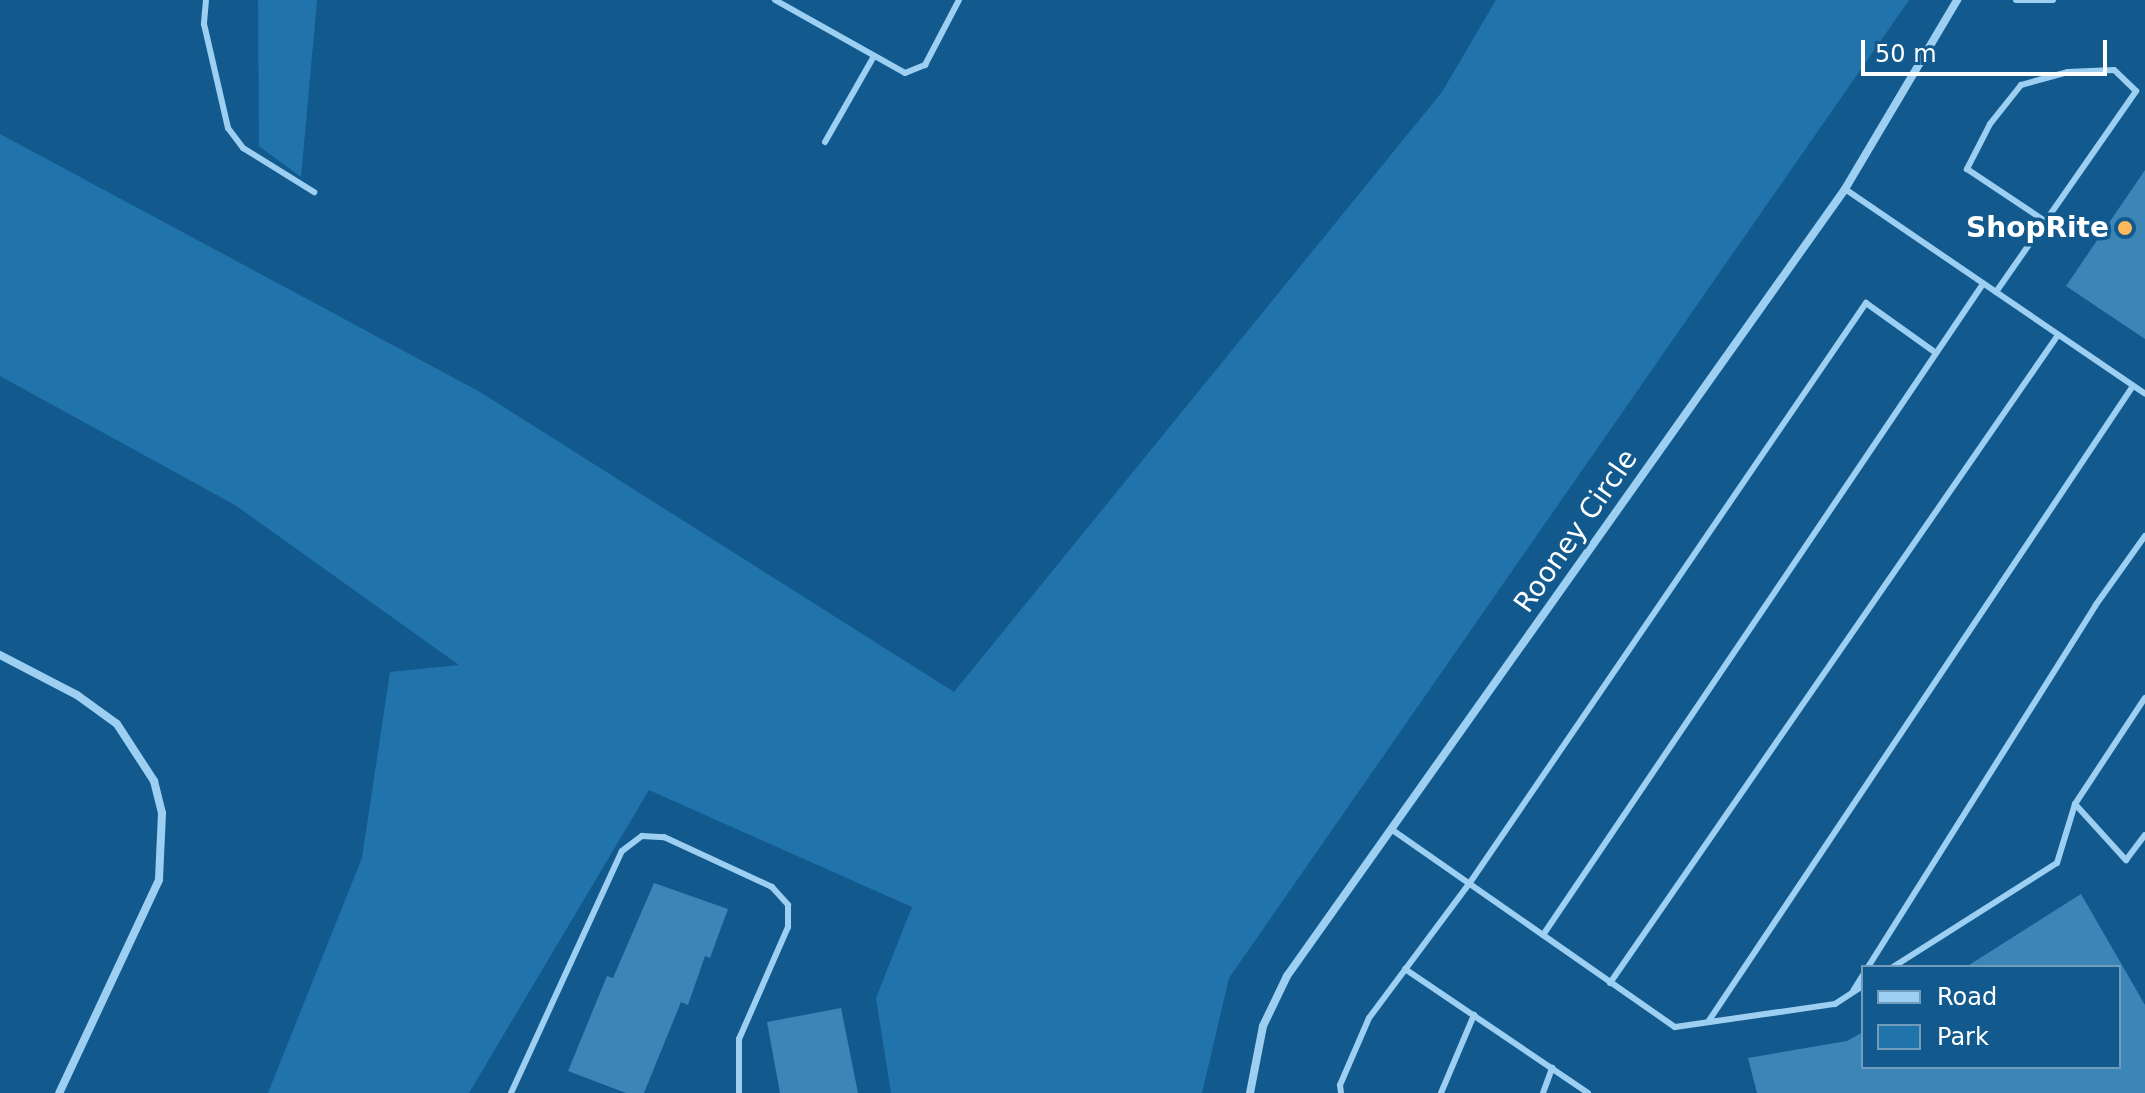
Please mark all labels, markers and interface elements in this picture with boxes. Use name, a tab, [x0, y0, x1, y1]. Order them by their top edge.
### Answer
scale bar	[1865, 24, 2111, 74]
text: 50 m	[1875, 40, 1937, 68]
place label: ShopRite	[1966, 211, 2109, 245]
marker: ShopRite	[2116, 219, 2134, 237]
street label: Rooney Circle	[1507, 443, 1645, 619]
legend	[1861, 965, 2121, 1069]
text: Road	[1937, 983, 1997, 1011]
text: Park	[1937, 1023, 1989, 1051]

